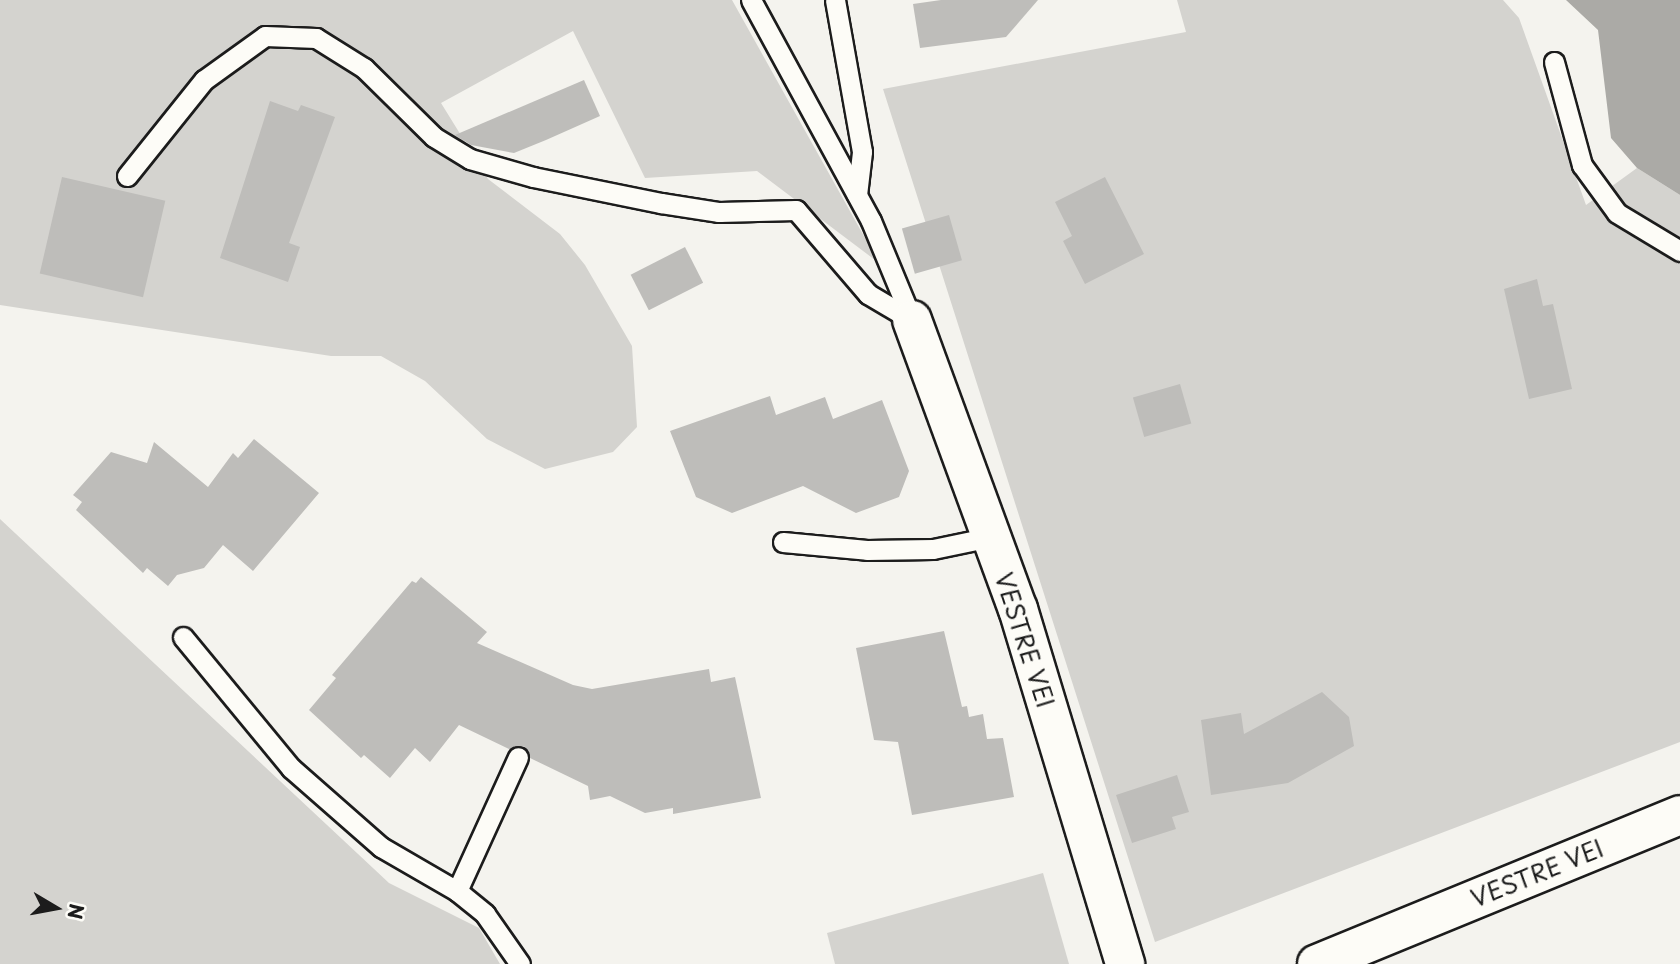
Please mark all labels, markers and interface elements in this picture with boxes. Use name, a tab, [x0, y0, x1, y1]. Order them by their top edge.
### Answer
street label: VESTRE VEI	[989, 568, 1061, 712]
street label: VESTRE VEI	[1466, 833, 1608, 913]
north arrow	[21, 873, 91, 943]
text: N	[62, 902, 92, 921]

